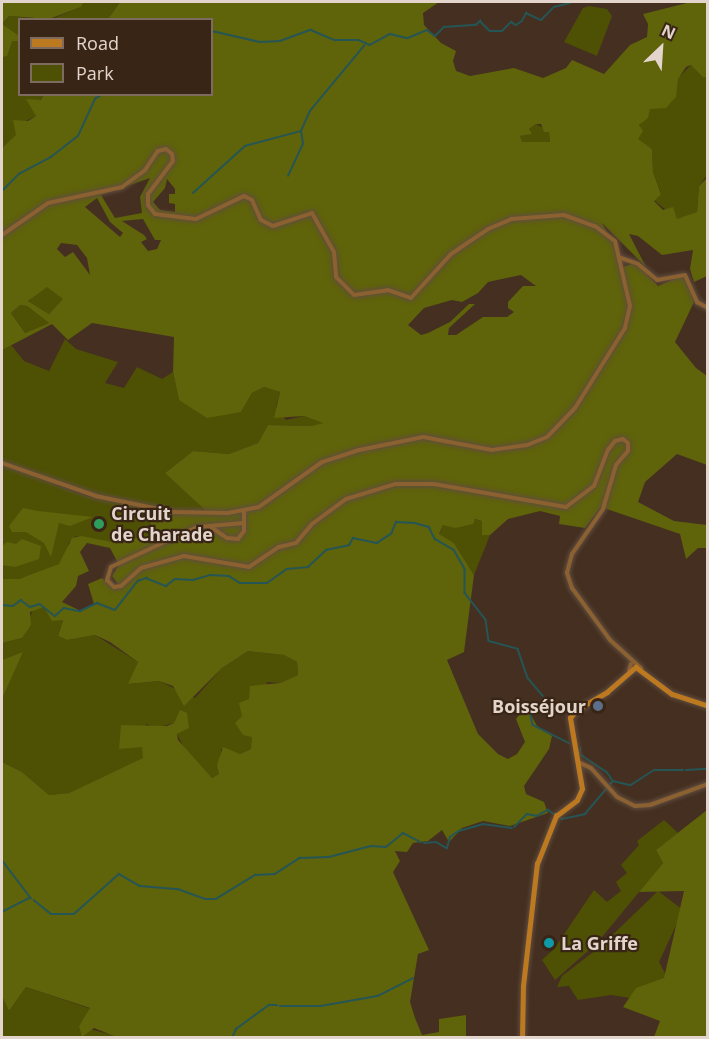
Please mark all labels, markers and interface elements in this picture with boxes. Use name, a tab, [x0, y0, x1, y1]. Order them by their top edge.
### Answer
legend	[18, 18, 213, 96]
north arrow	[631, 18, 691, 78]
text: N	[658, 19, 679, 44]
text: Road	[76, 31, 119, 55]
text: Park	[76, 61, 114, 85]
place label: Circuit de Charade	[111, 503, 213, 546]
marker: Circuit de Charade	[92, 517, 106, 531]
place label: Boisséjour	[492, 695, 586, 717]
marker: Boisséjour	[591, 699, 605, 713]
place label: La Griffe	[561, 932, 638, 954]
marker: La Griffe	[542, 936, 556, 950]

